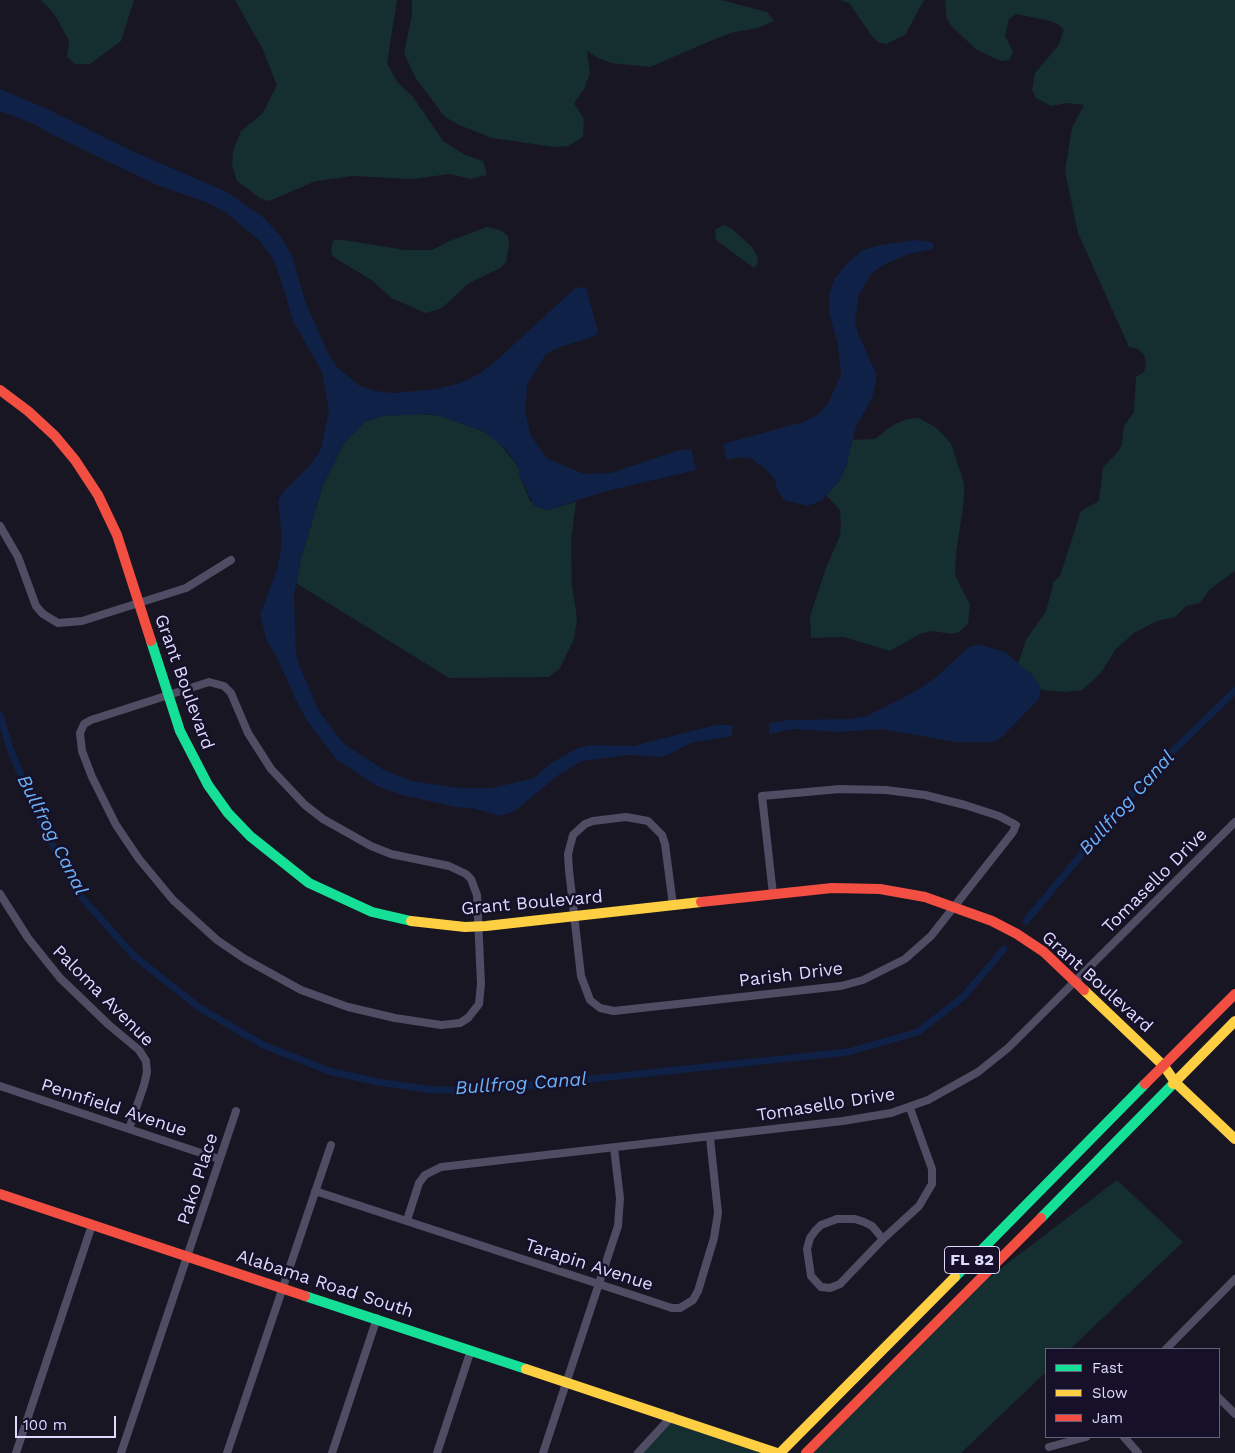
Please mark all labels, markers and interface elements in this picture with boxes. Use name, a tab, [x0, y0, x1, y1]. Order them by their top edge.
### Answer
street label: Grant Boulevard	[150, 612, 218, 752]
water label: Bullfrog Canal	[1074, 746, 1180, 860]
water label: Bullfrog Canal	[12, 771, 92, 899]
street label: Tomasello Drive	[1098, 824, 1212, 938]
street label: Grant Boulevard	[460, 886, 604, 920]
street label: Grant Boulevard	[1037, 926, 1157, 1038]
street label: Paloma Avenue	[48, 941, 158, 1051]
street label: Parish Drive	[738, 958, 844, 992]
water label: Bullfrog Canal	[454, 1068, 588, 1100]
street label: Pennfield Avenue	[38, 1074, 190, 1142]
street label: Tomasello Drive	[755, 1083, 897, 1127]
street label: Pako Place	[173, 1130, 223, 1228]
street label: Tarapin Avenue	[522, 1234, 656, 1296]
street label: Alabama Road South	[234, 1245, 416, 1323]
road number: FL 82	[944, 1246, 1000, 1274]
legend	[1045, 1348, 1220, 1438]
text: Fast	[1092, 1359, 1123, 1377]
text: Slow	[1092, 1384, 1128, 1402]
scale bar	[18, 1406, 119, 1438]
text: Jam	[1092, 1409, 1123, 1427]
text: 100 m	[23, 1416, 67, 1434]

